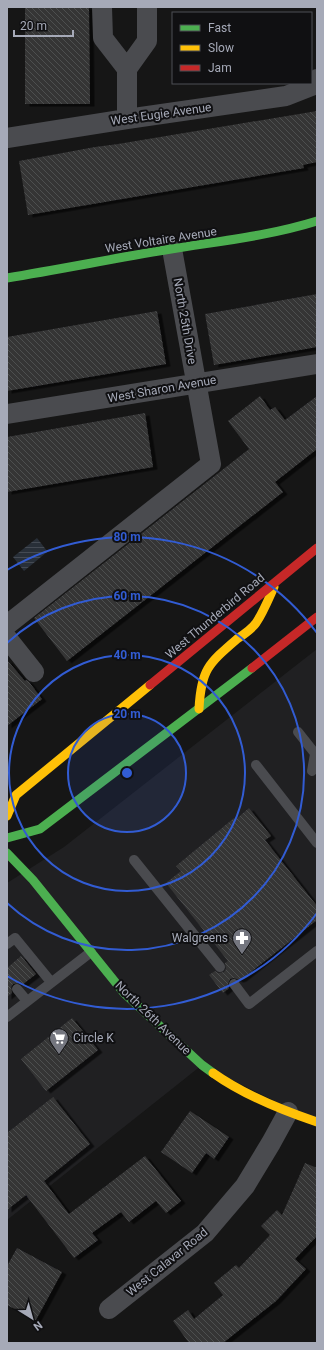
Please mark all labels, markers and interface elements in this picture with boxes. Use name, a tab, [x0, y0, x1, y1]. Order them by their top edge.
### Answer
scale bar	[14, 12, 73, 38]
legend	[172, 12, 312, 84]
text: 20 m	[20, 19, 47, 33]
text: Fast	[208, 21, 231, 35]
text: Slow	[208, 41, 234, 55]
text: Jam	[208, 61, 232, 75]
street label: West Eugie Avenue	[110, 100, 212, 128]
street label: West Voltaire Avenue	[104, 224, 218, 256]
street label: North 25th Drive	[171, 277, 199, 365]
street label: West Sharon Avenue	[107, 373, 217, 405]
text: 80 m	[113, 530, 141, 544]
street label: West Thunderbird Road	[163, 571, 267, 661]
text: 60 m	[113, 589, 141, 603]
text: 40 m	[113, 648, 141, 662]
text: 20 m	[113, 707, 141, 721]
centre of rings	[120, 766, 134, 780]
pharmacy icon: Walgreens	[231, 927, 253, 955]
place label: Walgreens	[172, 931, 228, 945]
street label: North 26th Avenue	[112, 978, 194, 1058]
supermarket icon: Circle K	[48, 1027, 70, 1055]
place label: Circle K	[73, 1031, 114, 1045]
street label: West Calavar Road	[124, 1225, 210, 1299]
north arrow	[12, 1298, 52, 1338]
text: N	[31, 1318, 45, 1333]

